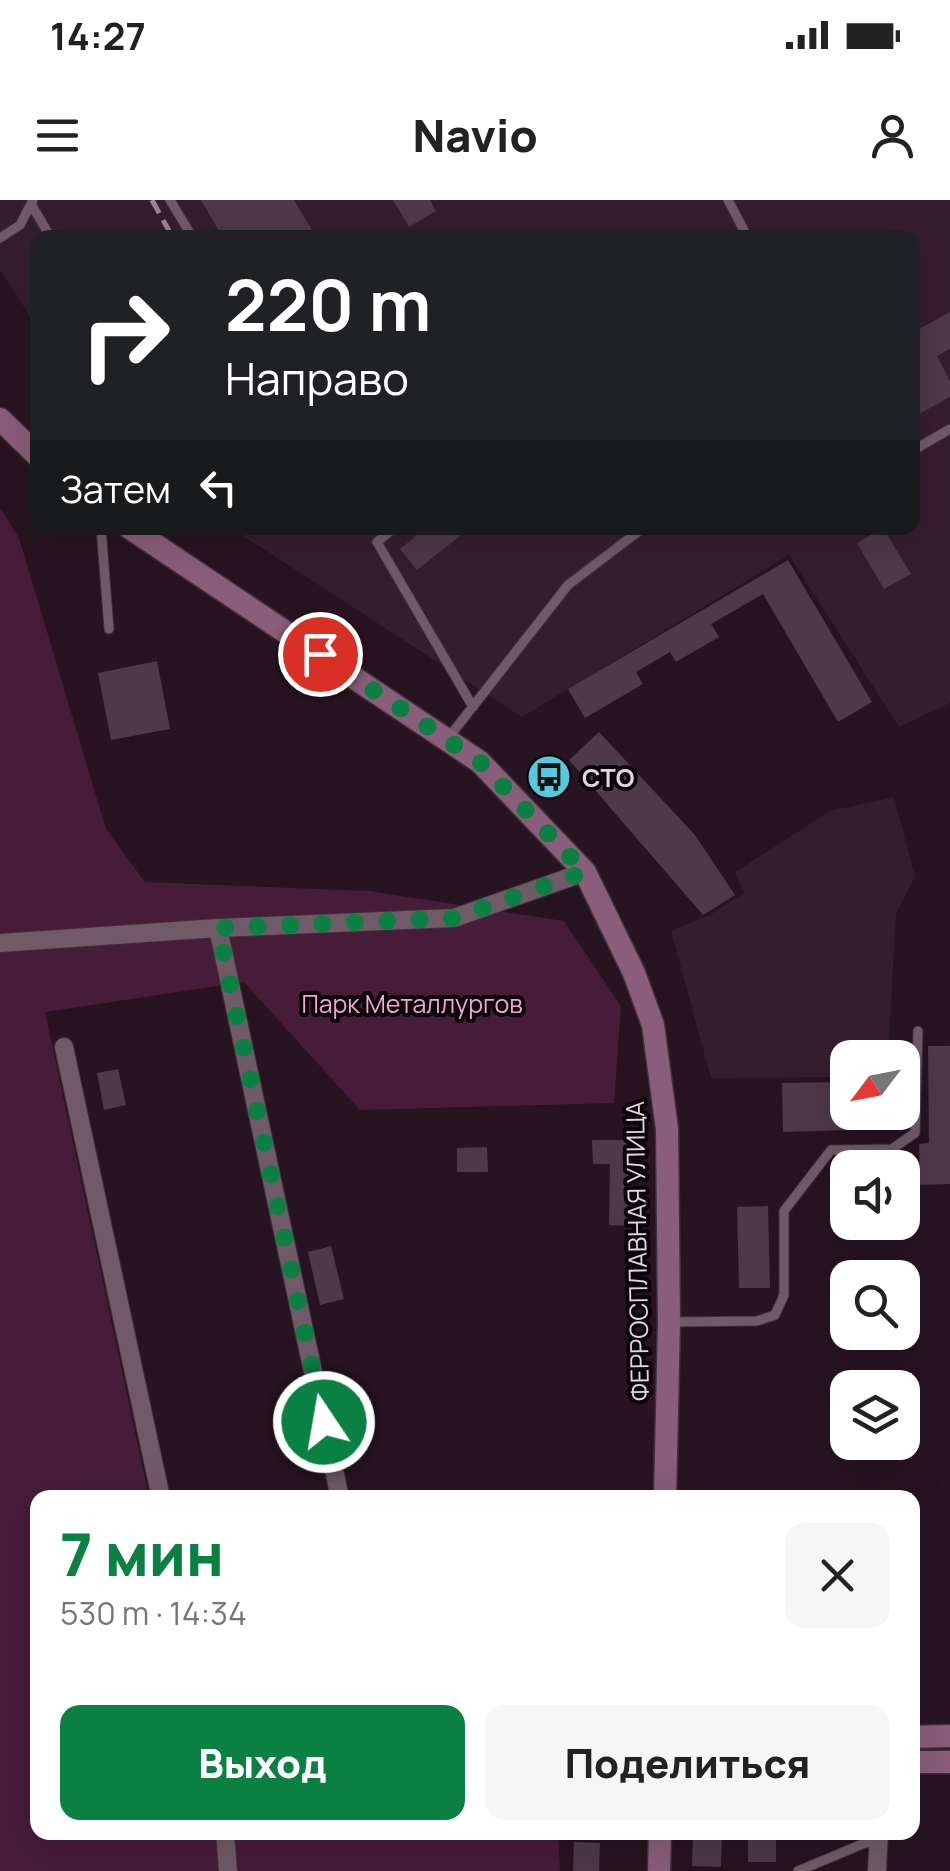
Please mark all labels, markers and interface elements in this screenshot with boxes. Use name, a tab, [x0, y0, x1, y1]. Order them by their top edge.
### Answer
text: 14:27	[50, 9, 146, 61]
text: Navio	[412, 104, 538, 166]
icon: menu	[30, 108, 85, 163]
icon: person	[865, 108, 920, 163]
text: 220 m	[225, 256, 431, 352]
icon: right	[60, 270, 190, 400]
text: Направо	[225, 347, 409, 409]
icon: left	[191, 460, 246, 515]
text: Затем	[60, 462, 171, 514]
pin	[278, 612, 363, 697]
icon: arrive	[293, 627, 348, 682]
bus stop icon: СТО	[526, 754, 572, 800]
place label: СТО	[582, 760, 634, 795]
park label: Парк Металлургов	[301, 986, 523, 1021]
north arrow	[830, 1040, 920, 1130]
map controls	[830, 1040, 920, 1460]
street label: ФЕРРОСПЛАВНАЯ УЛИЦА	[617, 1101, 657, 1401]
button: sound	[830, 1150, 920, 1240]
button: search	[830, 1260, 920, 1350]
position arrow	[272, 1370, 376, 1474]
button: layers	[830, 1370, 920, 1460]
text: 7 мин	[60, 1512, 224, 1594]
button: close	[785, 1523, 890, 1628]
text: 530 m · 14:34	[60, 1591, 247, 1635]
button: Выход	[60, 1705, 465, 1820]
button: Поделиться	[485, 1705, 890, 1820]

